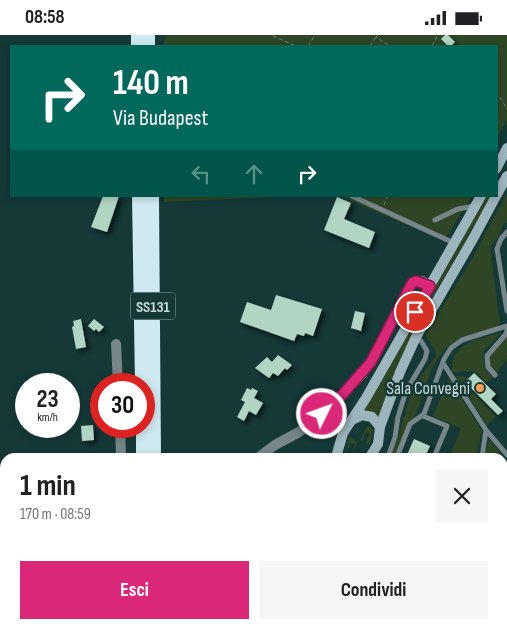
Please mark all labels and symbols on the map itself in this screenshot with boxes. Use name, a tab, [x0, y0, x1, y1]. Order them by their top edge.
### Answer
pin	[394, 291, 436, 333]
road number: SS131	[130, 293, 176, 319]
speed limit sign: 30	[90, 373, 155, 438]
place label: Sala Convegni	[386, 378, 470, 399]
marker: Sala Convegni	[474, 382, 486, 394]
position arrow	[295, 387, 347, 439]

